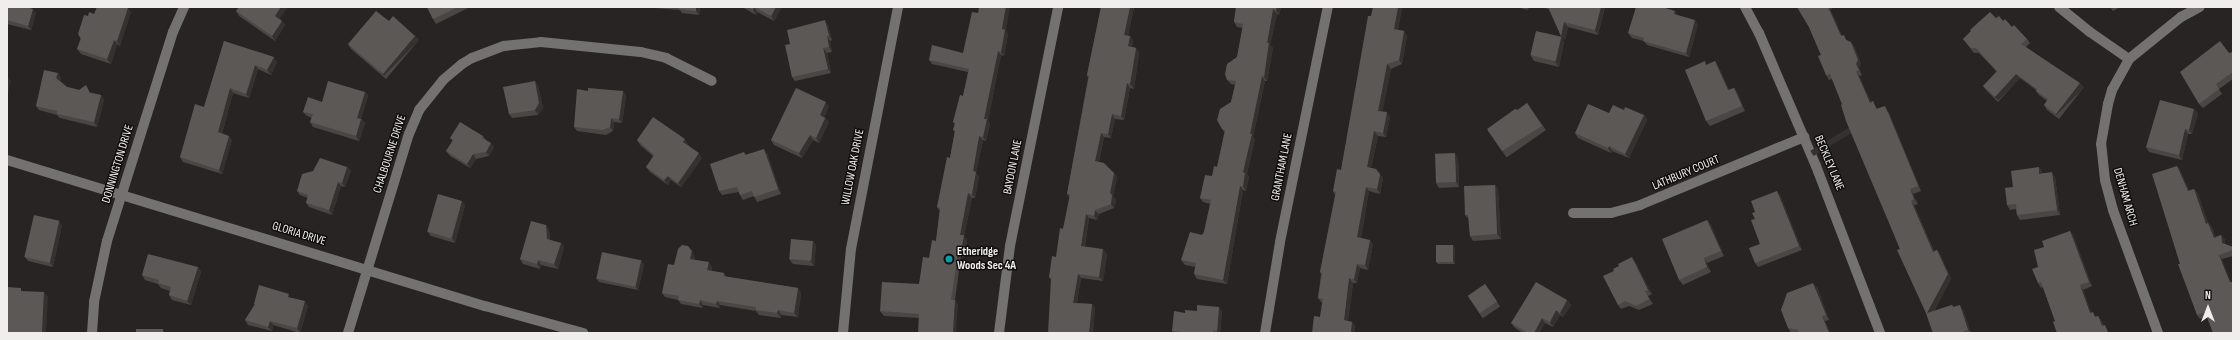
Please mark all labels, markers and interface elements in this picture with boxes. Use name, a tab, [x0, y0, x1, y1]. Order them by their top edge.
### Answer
street label: CHALBOURNE DRIVE	[371, 113, 409, 195]
street label: DONNINGTON DRIVE	[99, 123, 137, 205]
street label: WILLOW OAK DRIVE	[839, 128, 867, 206]
street label: GRANTHAM LANE	[1268, 132, 1296, 202]
street label: BECKLEY LANE	[1811, 133, 1847, 193]
street label: BAYDON LANE	[1001, 138, 1025, 196]
street label: LATHBURY COURT	[1650, 152, 1722, 194]
street label: DENHAM ARCH	[2110, 166, 2140, 228]
street label: GLORIA DRIVE	[270, 219, 328, 249]
place label: Etheridge Woods Sec 4A	[957, 245, 1016, 273]
marker: Etheridge Woods Sec 4A	[944, 254, 954, 264]
north arrow	[2188, 288, 2228, 328]
text: N	[2205, 289, 2211, 302]

